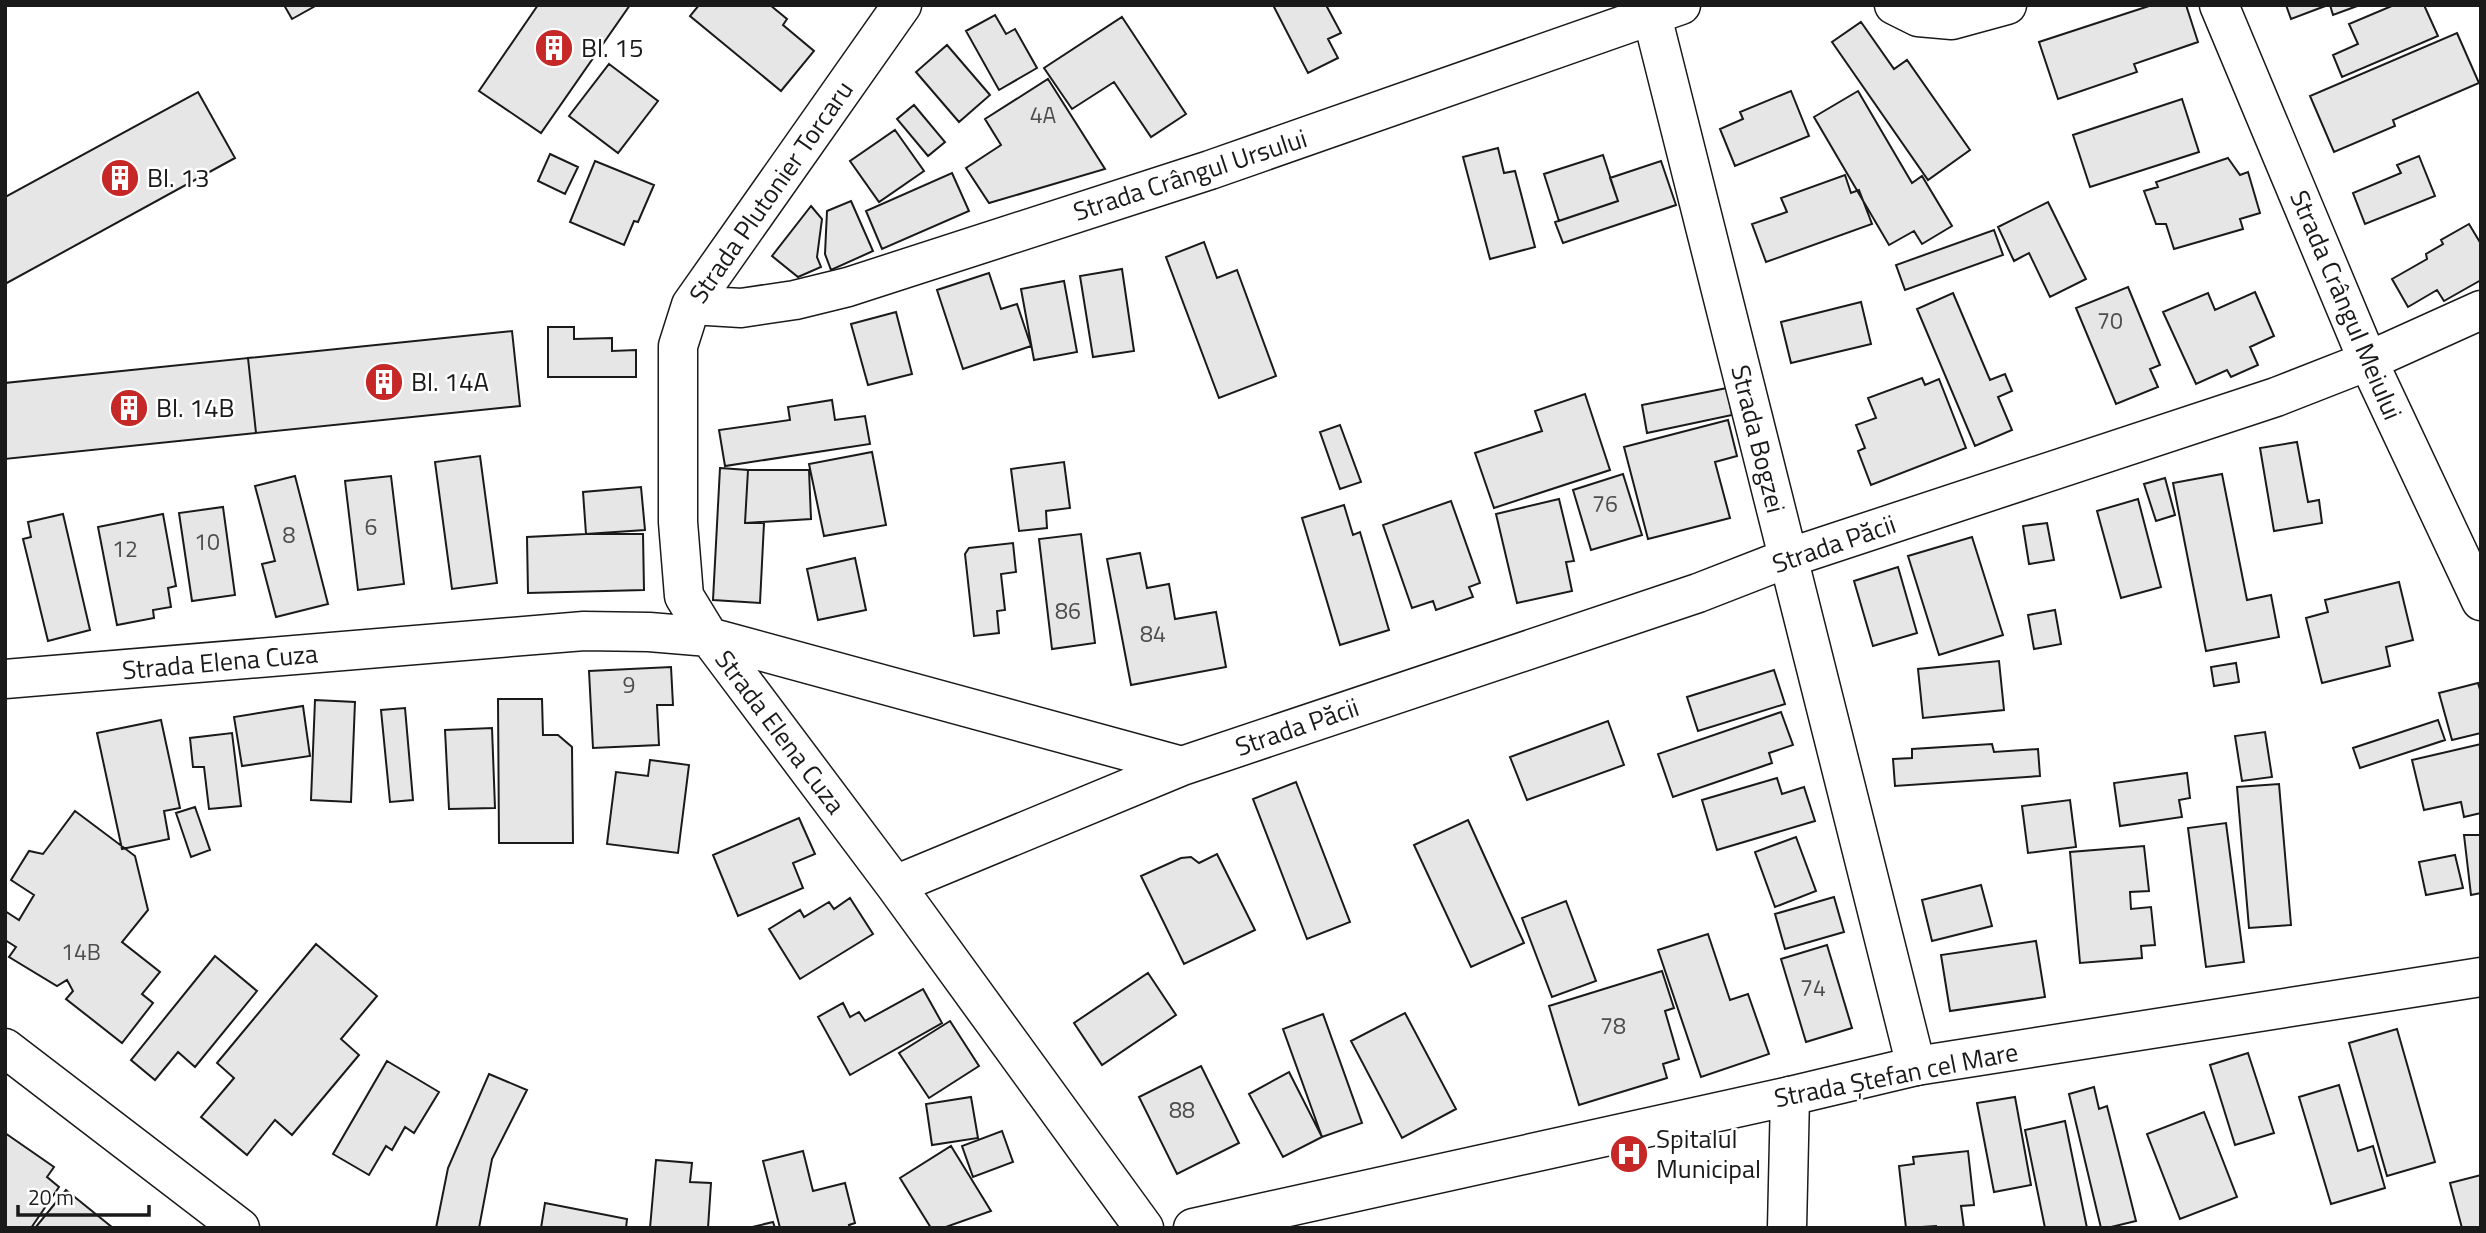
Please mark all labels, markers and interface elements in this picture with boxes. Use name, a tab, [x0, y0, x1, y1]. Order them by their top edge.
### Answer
building icon: Bl. 15	[533, 27, 575, 69]
place label: Bl. 15	[581, 28, 643, 67]
street label: Strada Plutonier Torcaru	[679, 72, 862, 311]
house number: 4A	[1030, 97, 1057, 132]
street label: Strada Crângul Ursului	[1068, 118, 1312, 231]
building icon: Bl. 13	[99, 157, 141, 199]
place label: Bl. 13	[147, 158, 209, 197]
street label: Strada Crângul Meiului	[2280, 184, 2413, 426]
house number: 70	[2097, 303, 2123, 338]
building icon: Bl. 14A	[363, 361, 405, 403]
street label: Strada Bogzei	[1721, 361, 1796, 517]
place label: Bl. 14A	[411, 362, 489, 401]
building icon: Bl. 14B	[108, 387, 150, 429]
place label: Bl. 14B	[156, 388, 235, 427]
house number: 76	[1592, 486, 1618, 521]
street label: Strada Păcii	[1767, 504, 1901, 583]
house number: 6	[365, 509, 377, 544]
house number: 8	[283, 517, 296, 552]
house number: 10	[194, 524, 220, 559]
house number: 12	[112, 531, 138, 566]
house number: 86	[1055, 593, 1081, 628]
house number: 84	[1140, 616, 1166, 651]
street label: Strada Elena Cuza	[121, 634, 319, 689]
street label: Strada Elena Cuza	[706, 642, 855, 822]
house number: 9	[623, 667, 635, 702]
street label: Strada Păcii	[1230, 687, 1364, 766]
house number: 14B	[61, 934, 101, 969]
house number: 74	[1800, 970, 1826, 1005]
house number: 78	[1600, 1008, 1626, 1043]
street label: Strada Ștefan cel Mare	[1771, 1032, 2021, 1117]
house number: 88	[1169, 1092, 1195, 1127]
place label: Spitalul Municipal	[1656, 1119, 1761, 1188]
hospital icon: Spitalul Municipal	[1608, 1133, 1650, 1175]
scale bar	[18, 1174, 149, 1218]
text: 20 m	[28, 1181, 74, 1213]

